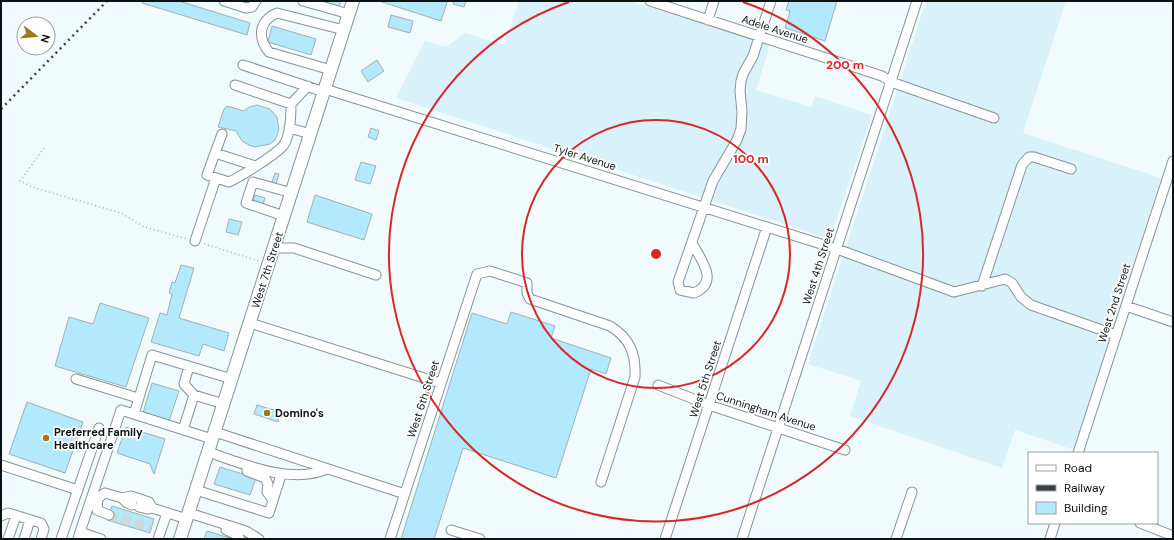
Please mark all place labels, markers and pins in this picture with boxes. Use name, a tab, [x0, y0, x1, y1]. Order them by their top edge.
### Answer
centre of rings	[649, 247, 663, 261]
place label: Domino's	[275, 406, 324, 420]
marker: Domino's	[262, 408, 272, 418]
place label: Preferred Family Healthcare	[54, 425, 143, 452]
marker: Preferred Family Healthcare	[41, 433, 51, 443]

